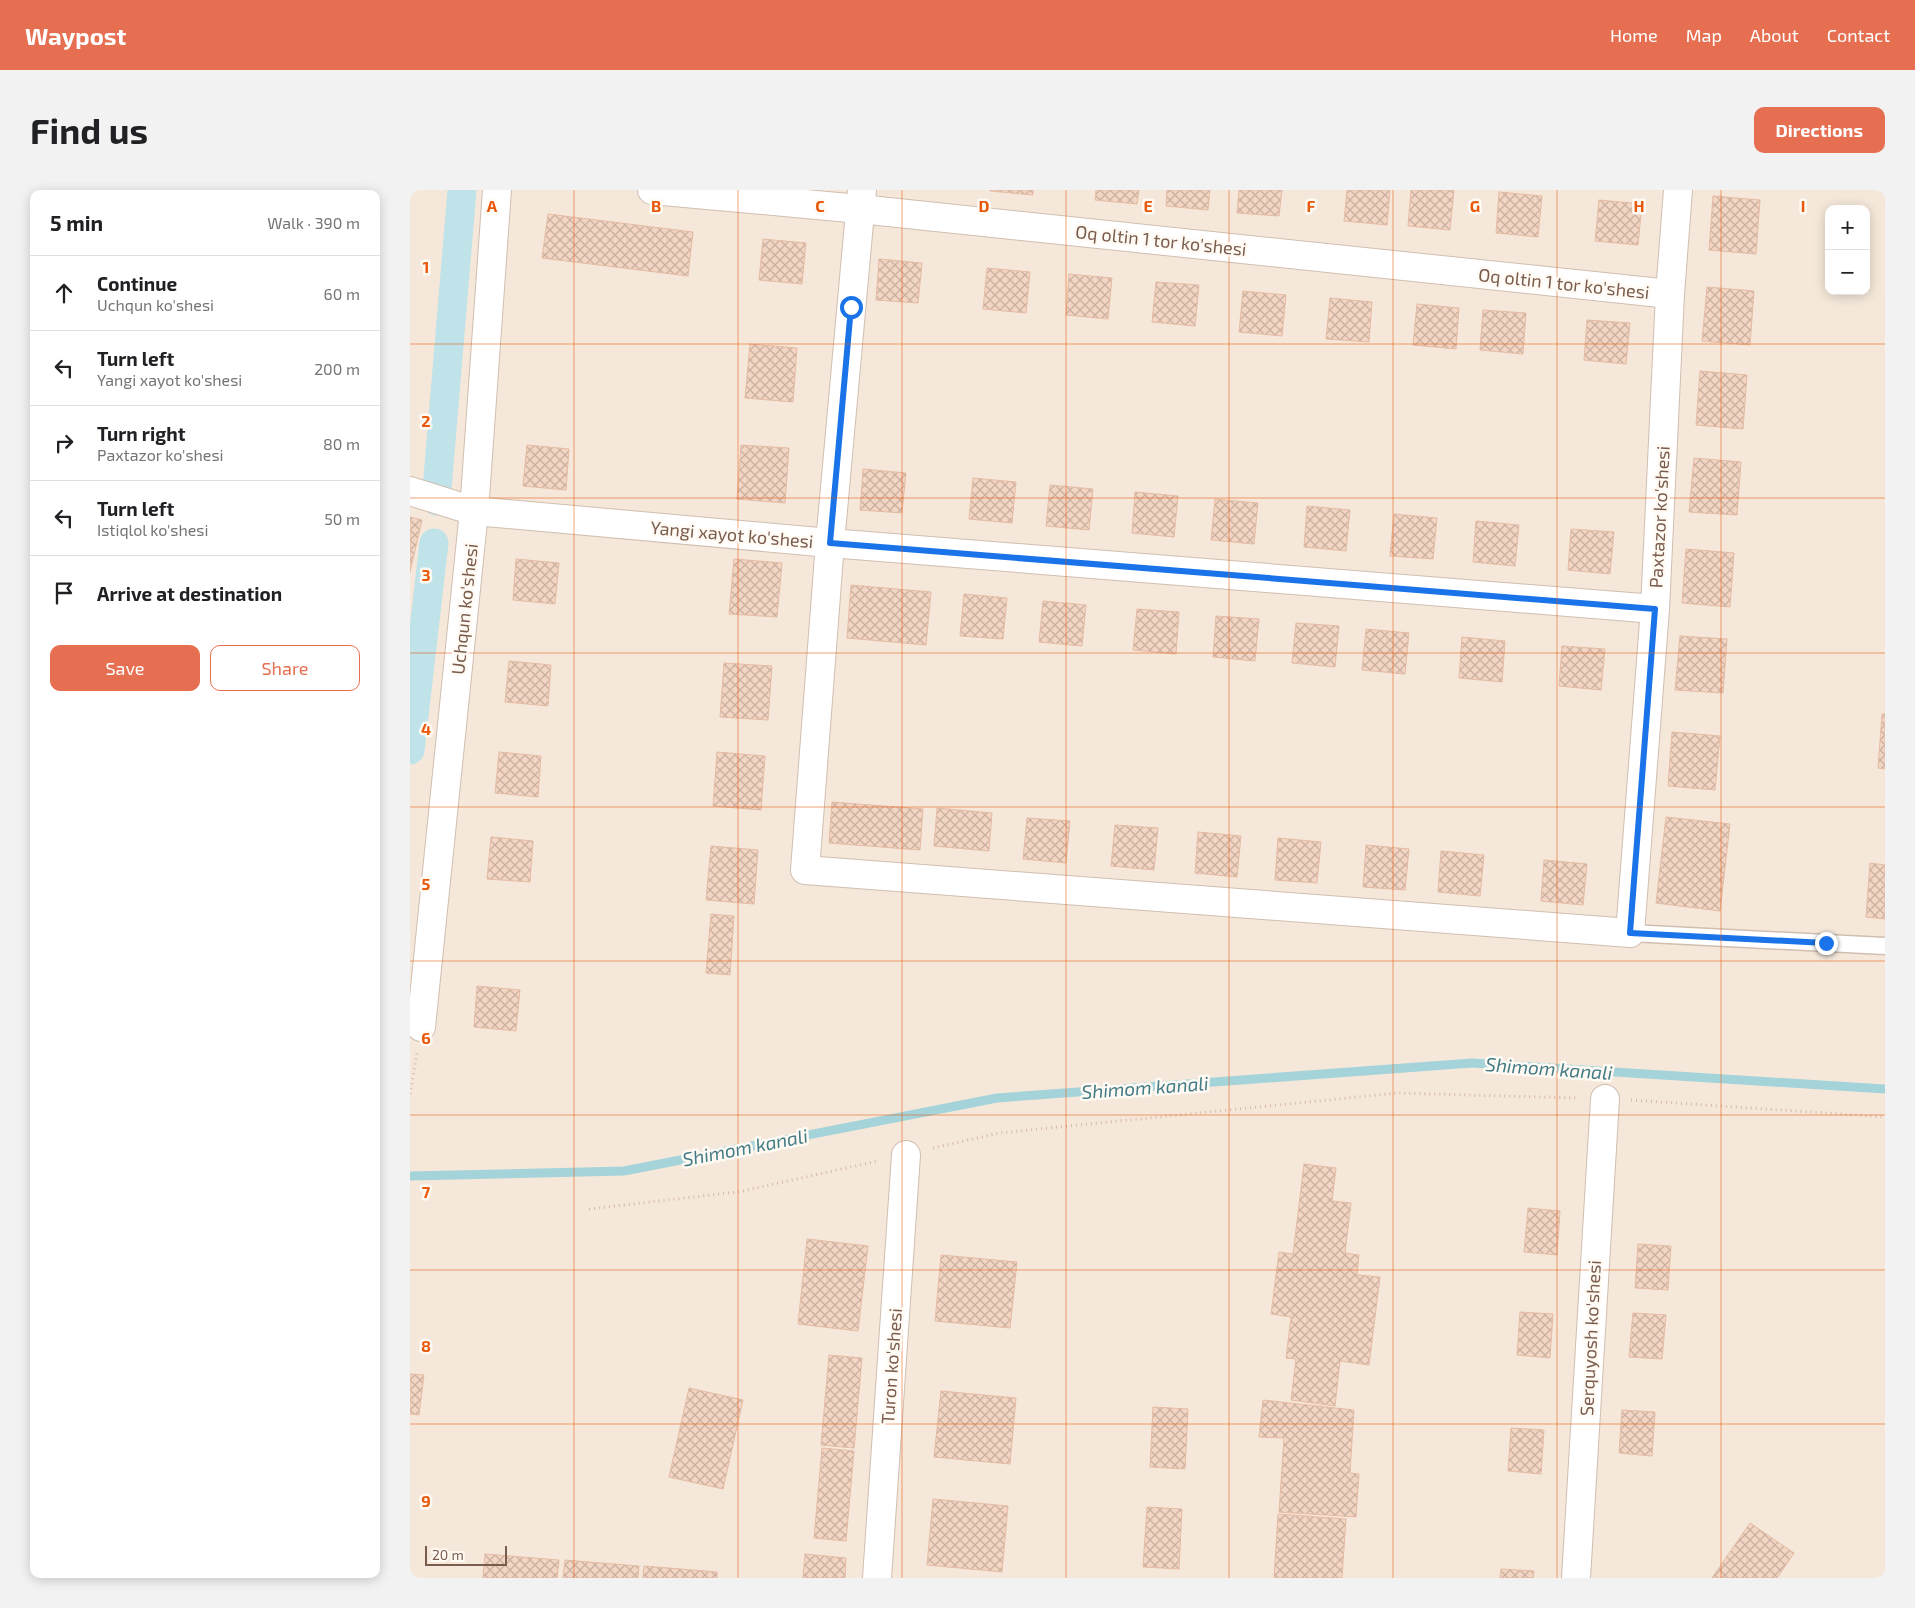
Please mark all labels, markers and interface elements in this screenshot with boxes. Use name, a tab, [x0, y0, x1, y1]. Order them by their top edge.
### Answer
text: Waypost	[25, 21, 126, 50]
text: Home	[1610, 24, 1658, 46]
text: Map	[1686, 24, 1722, 46]
text: About	[1750, 24, 1799, 46]
text: Contact	[1827, 24, 1890, 46]
button: Directions	[1754, 107, 1885, 153]
text: Find us	[30, 109, 148, 151]
text: A	[487, 196, 498, 215]
text: B	[651, 196, 661, 215]
text: C	[815, 196, 825, 215]
text: D	[979, 196, 990, 215]
text: E	[1143, 196, 1153, 215]
text: F	[1307, 196, 1316, 215]
text: G	[1470, 196, 1480, 215]
text: H	[1633, 196, 1645, 215]
text: I	[1801, 196, 1805, 215]
map controls	[1825, 205, 1870, 295]
button: +	[1825, 205, 1870, 250]
text: 5 min	[50, 210, 103, 235]
text: Walk · 390 m	[267, 213, 360, 232]
street label: Oq oltin 1 tor ko'shesi	[1074, 220, 1248, 260]
button: −	[1825, 250, 1870, 295]
text: 1	[423, 257, 429, 276]
street label: Oq oltin 1 tor ko'shesi	[1477, 263, 1651, 303]
text: Continue	[97, 272, 177, 295]
icon: ahead	[50, 279, 78, 307]
text: 60 m	[324, 284, 360, 303]
text: Uchqun ko'shesi	[97, 295, 214, 314]
route start	[840, 296, 863, 319]
text: Turn left	[97, 347, 174, 370]
icon: left	[50, 354, 78, 382]
text: 200 m	[314, 359, 360, 378]
text: Yangi xayot ko'shesi	[97, 370, 242, 389]
text: 2	[421, 411, 431, 430]
text: Turn right	[97, 422, 185, 445]
icon: right	[50, 429, 78, 457]
text: 80 m	[323, 434, 360, 453]
text: Paxtazor ko'shesi	[97, 445, 224, 464]
street label: Paxtazor ko'shesi	[1644, 445, 1674, 589]
text: Turn left	[97, 497, 174, 520]
icon: left	[50, 504, 78, 532]
text: 50 m	[324, 509, 360, 528]
street label: Yangi xayot ko'shesi	[650, 516, 814, 552]
text: Istiqlol ko'shesi	[97, 520, 208, 539]
street label: Uchqun ko'shesi	[446, 542, 482, 676]
text: 3	[421, 565, 431, 584]
icon: arrive	[50, 579, 78, 607]
text: Arrive at destination	[97, 582, 282, 605]
button: Save	[50, 645, 200, 691]
button: Share	[210, 645, 360, 691]
text: 4	[421, 719, 431, 738]
text: 5	[422, 874, 431, 893]
route end	[1815, 932, 1838, 955]
text: 6	[421, 1028, 431, 1047]
water label: Shimom kanali	[1485, 1052, 1614, 1084]
water label: Shimom kanali	[1081, 1071, 1210, 1103]
water label: Shimom kanali	[680, 1124, 810, 1170]
text: 7	[422, 1182, 431, 1201]
street label: Serquyosh ko'shesi	[1575, 1260, 1605, 1416]
street label: Turon ko'shesi	[876, 1307, 906, 1425]
text: 8	[421, 1336, 431, 1355]
text: 9	[421, 1491, 431, 1510]
scale bar	[425, 1543, 508, 1566]
text: 20 m	[432, 1546, 464, 1563]

